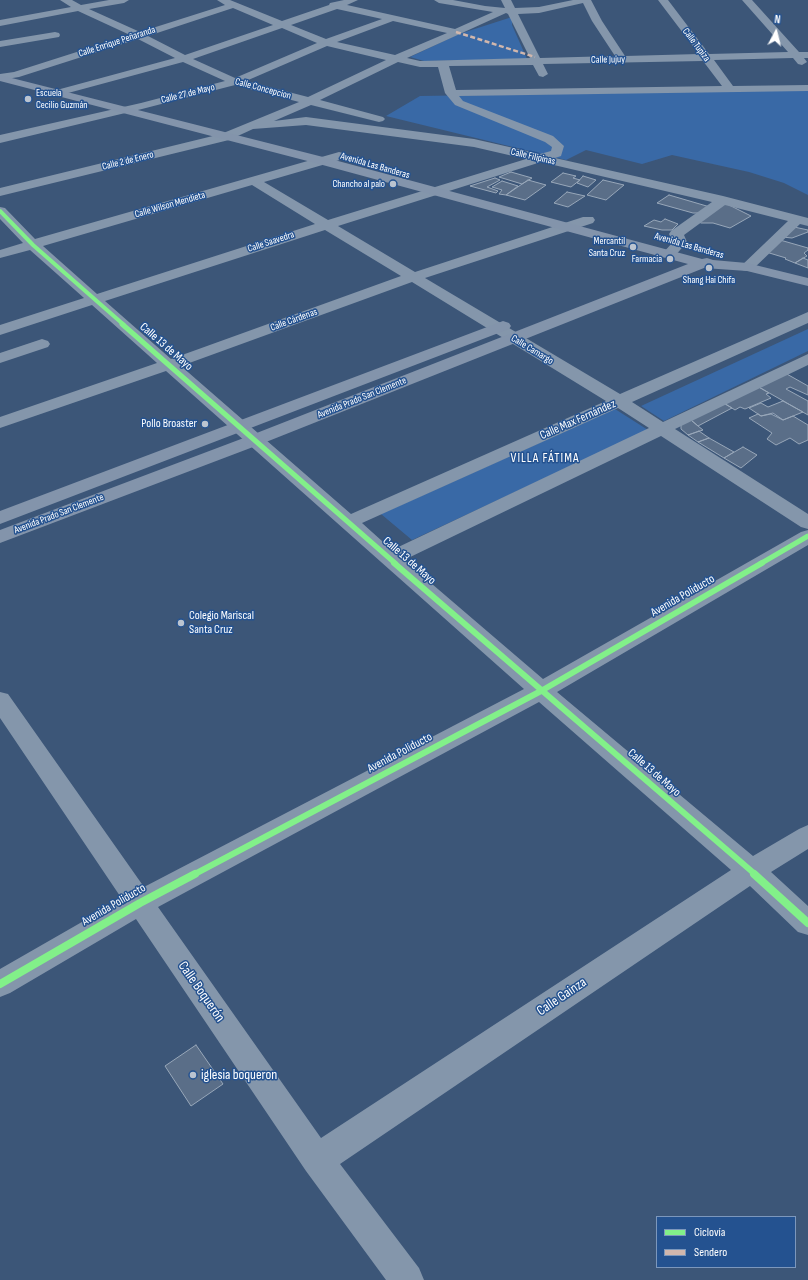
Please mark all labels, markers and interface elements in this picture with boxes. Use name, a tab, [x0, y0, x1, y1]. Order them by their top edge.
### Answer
north arrow	[756, 12, 796, 52]
text: N	[774, 13, 781, 26]
street label: Calle Enrique Peñaranda	[77, 24, 157, 60]
street label: Calle Tupiza	[680, 26, 712, 64]
street label: Calle Jujuy	[591, 54, 625, 66]
street label: Calle Concepcion	[234, 76, 292, 102]
street label: Calle 27 de Mayo	[160, 82, 216, 106]
place label: Escuela Cecilio Guzmán	[36, 87, 88, 110]
marker: Escuela Cecilio Guzmán	[23, 94, 33, 104]
street label: Calle Filipinas	[510, 146, 556, 168]
street label: Calle 2 de Enero	[101, 149, 155, 173]
street label: Avenida Las Banderas	[339, 150, 411, 182]
place label: Chancho al palo	[332, 178, 385, 190]
marker: Chancho al palo	[388, 179, 398, 189]
street label: Calle Wilson Mendieta	[133, 189, 207, 221]
street label: Calle Saavedra	[246, 229, 296, 255]
street label: Avenida Las Banderas	[653, 230, 725, 262]
place label: Mercantil Santa Cruz	[589, 235, 625, 258]
marker: Mercantil Santa Cruz	[628, 242, 638, 252]
place label: Farmacia	[632, 253, 662, 265]
marker: Farmacia	[665, 254, 675, 264]
marker: Shang Hai Chifa	[704, 263, 714, 273]
place label: Shang Hai Chifa	[683, 274, 735, 286]
street label: Calle Cárdenas	[269, 306, 319, 334]
street label: Calle 13 de Mayo	[137, 320, 195, 374]
street label: Calle Camargo	[509, 333, 555, 367]
street label: Avenida Prado San Clemente	[316, 375, 408, 421]
street label: Calle Max Fernández	[538, 397, 618, 443]
place label: Pollo Broaster	[141, 417, 197, 431]
marker: Pollo Broaster	[200, 419, 210, 429]
district label: VILLA FÁTIMA	[511, 451, 579, 467]
street label: Avenida Prado San Clemente	[13, 491, 105, 537]
street label: Calle 13 de Mayo	[380, 534, 438, 588]
street label: Avenida Poliducto	[649, 572, 717, 620]
place label: Colegio Mariscal Santa Cruz	[189, 609, 254, 637]
marker: Colegio Mariscal Santa Cruz	[176, 618, 186, 628]
street label: Avenida Poliducto	[365, 730, 435, 776]
street label: Calle 13 de Mayo	[625, 746, 683, 800]
street label: Avenida Poliducto	[80, 881, 148, 929]
street label: Calle Boquerón	[174, 959, 228, 1025]
street label: Calle Gainza	[534, 974, 590, 1020]
place label: iglesia boqueron	[201, 1067, 277, 1083]
marker: iglesia boqueron	[188, 1070, 198, 1080]
legend	[656, 1216, 796, 1268]
text: Ciclovía	[694, 1225, 725, 1240]
text: Sendero	[694, 1245, 727, 1260]

